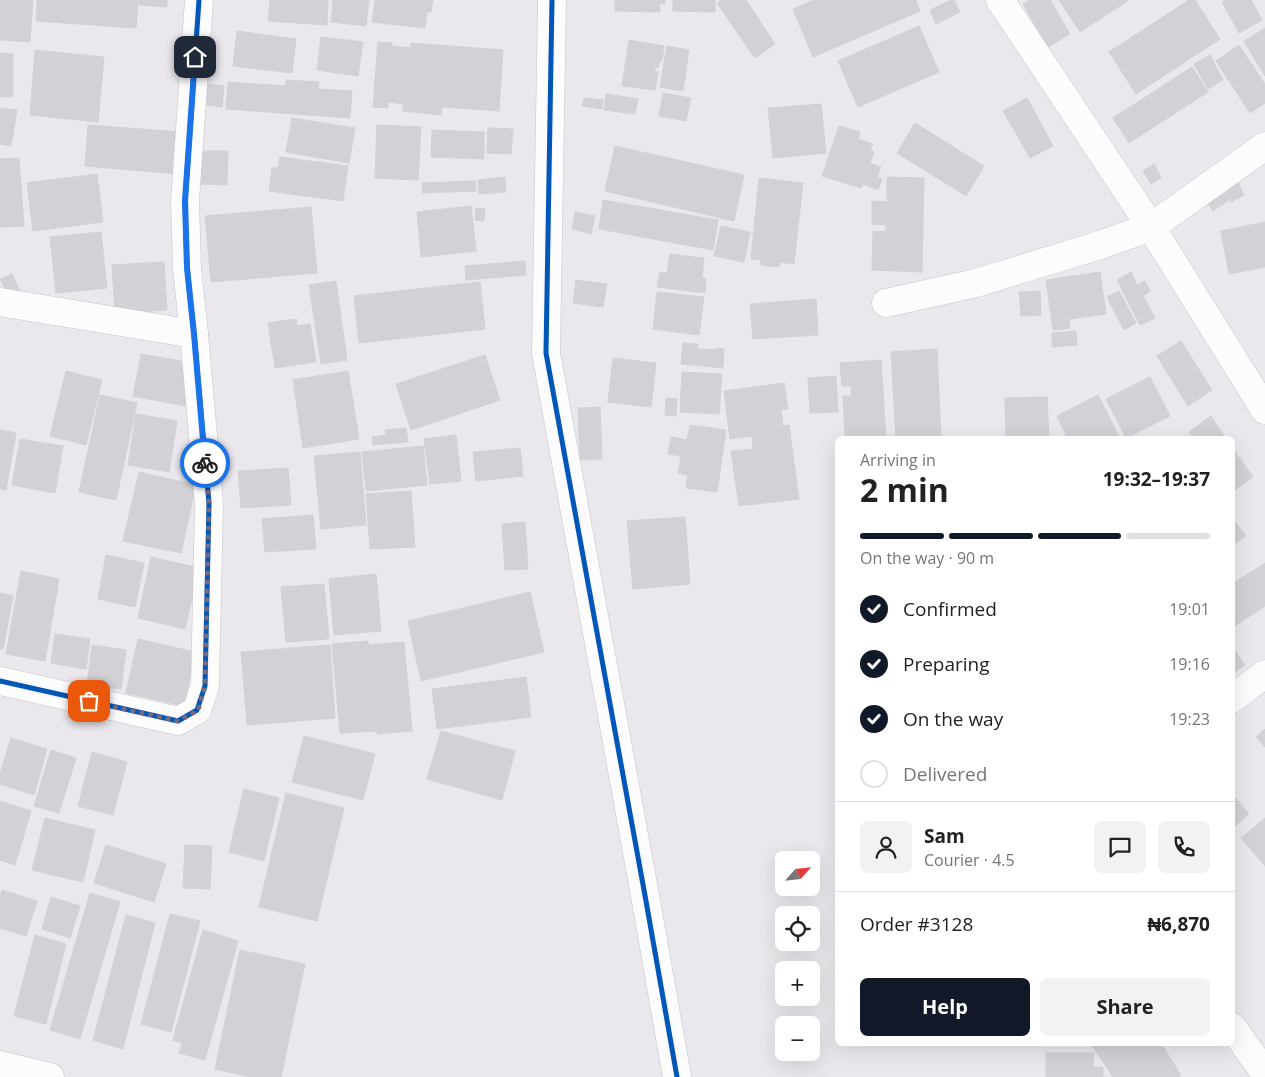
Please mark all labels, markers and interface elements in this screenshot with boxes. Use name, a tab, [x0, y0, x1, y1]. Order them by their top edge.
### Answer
pin	[174, 36, 216, 78]
icon: home	[181, 43, 209, 71]
courier	[180, 438, 230, 488]
icon: bike	[191, 449, 219, 477]
text: Arriving in	[860, 449, 936, 471]
text: 19:32–19:37	[1103, 466, 1210, 492]
text: 2 min	[860, 468, 949, 511]
text: On the way · 90 m	[860, 547, 994, 569]
icon: check	[860, 595, 888, 623]
text: Confirmed	[903, 596, 997, 622]
text: 19:01	[1169, 598, 1210, 620]
icon: check	[860, 650, 888, 678]
text: Preparing	[903, 651, 990, 677]
text: 19:16	[1169, 653, 1210, 675]
pin	[68, 680, 110, 722]
icon: bag	[75, 687, 103, 715]
icon: check	[860, 705, 888, 733]
text: On the way	[903, 706, 1003, 732]
text: 19:23	[1169, 708, 1210, 730]
text: Delivered	[903, 761, 987, 787]
button: person	[860, 821, 912, 873]
button: chat	[1094, 821, 1146, 873]
button: phone	[1158, 821, 1210, 873]
text: Sam	[924, 823, 965, 849]
text: Courier · 4.5	[924, 849, 1015, 871]
north arrow	[775, 851, 820, 896]
map controls	[775, 851, 820, 1061]
button: locate	[775, 906, 820, 951]
text: Order #3128	[860, 911, 973, 937]
text: ₦6,870	[1147, 911, 1210, 937]
button: +	[775, 961, 820, 1006]
button: Help	[860, 978, 1030, 1036]
button: Share	[1040, 978, 1210, 1036]
button: −	[775, 1016, 820, 1061]

